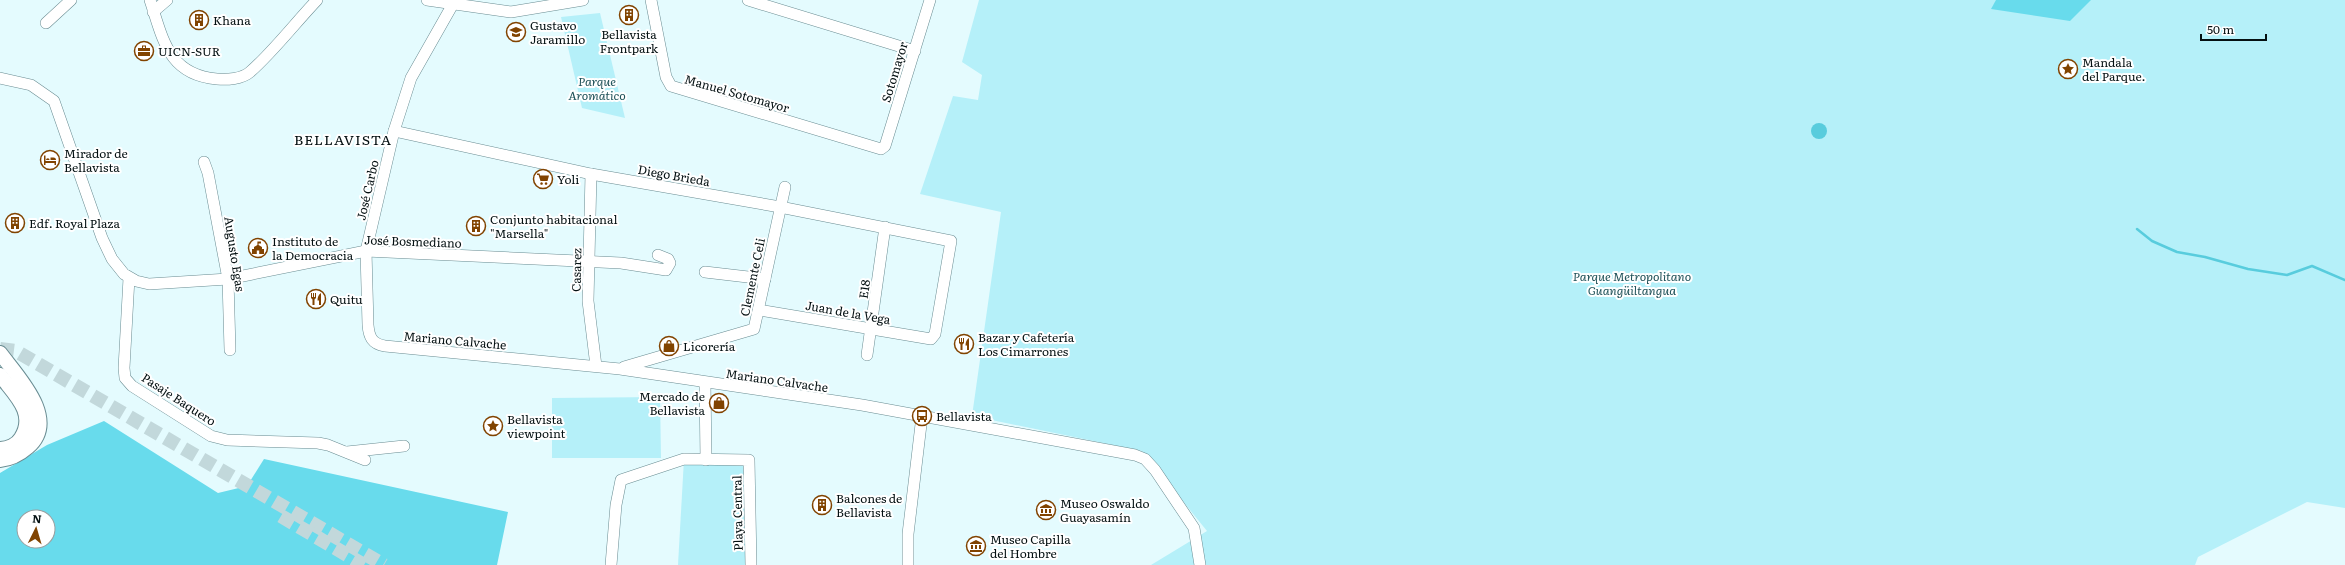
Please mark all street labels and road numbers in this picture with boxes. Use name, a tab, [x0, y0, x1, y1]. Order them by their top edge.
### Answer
street label: Sotomayor	[876, 39, 912, 104]
street label: Manuel Sotomayor	[682, 69, 792, 117]
street label: José Carbo	[351, 158, 383, 222]
street label: Diego Brieda	[637, 160, 712, 190]
street label: Augusto Egas	[220, 215, 250, 293]
street label: José Bosmediano	[364, 230, 462, 252]
street label: Clemente Celi	[735, 236, 769, 318]
street label: Casarez	[567, 248, 585, 292]
street label: E18	[854, 278, 874, 300]
street label: Juan de la Vega	[804, 296, 893, 328]
street label: Mariano Calvache	[403, 327, 507, 353]
street label: Mariano Calvache	[725, 364, 829, 396]
street label: Pasaje Baquero	[138, 368, 220, 430]
street label: Playa Central	[727, 475, 747, 551]

